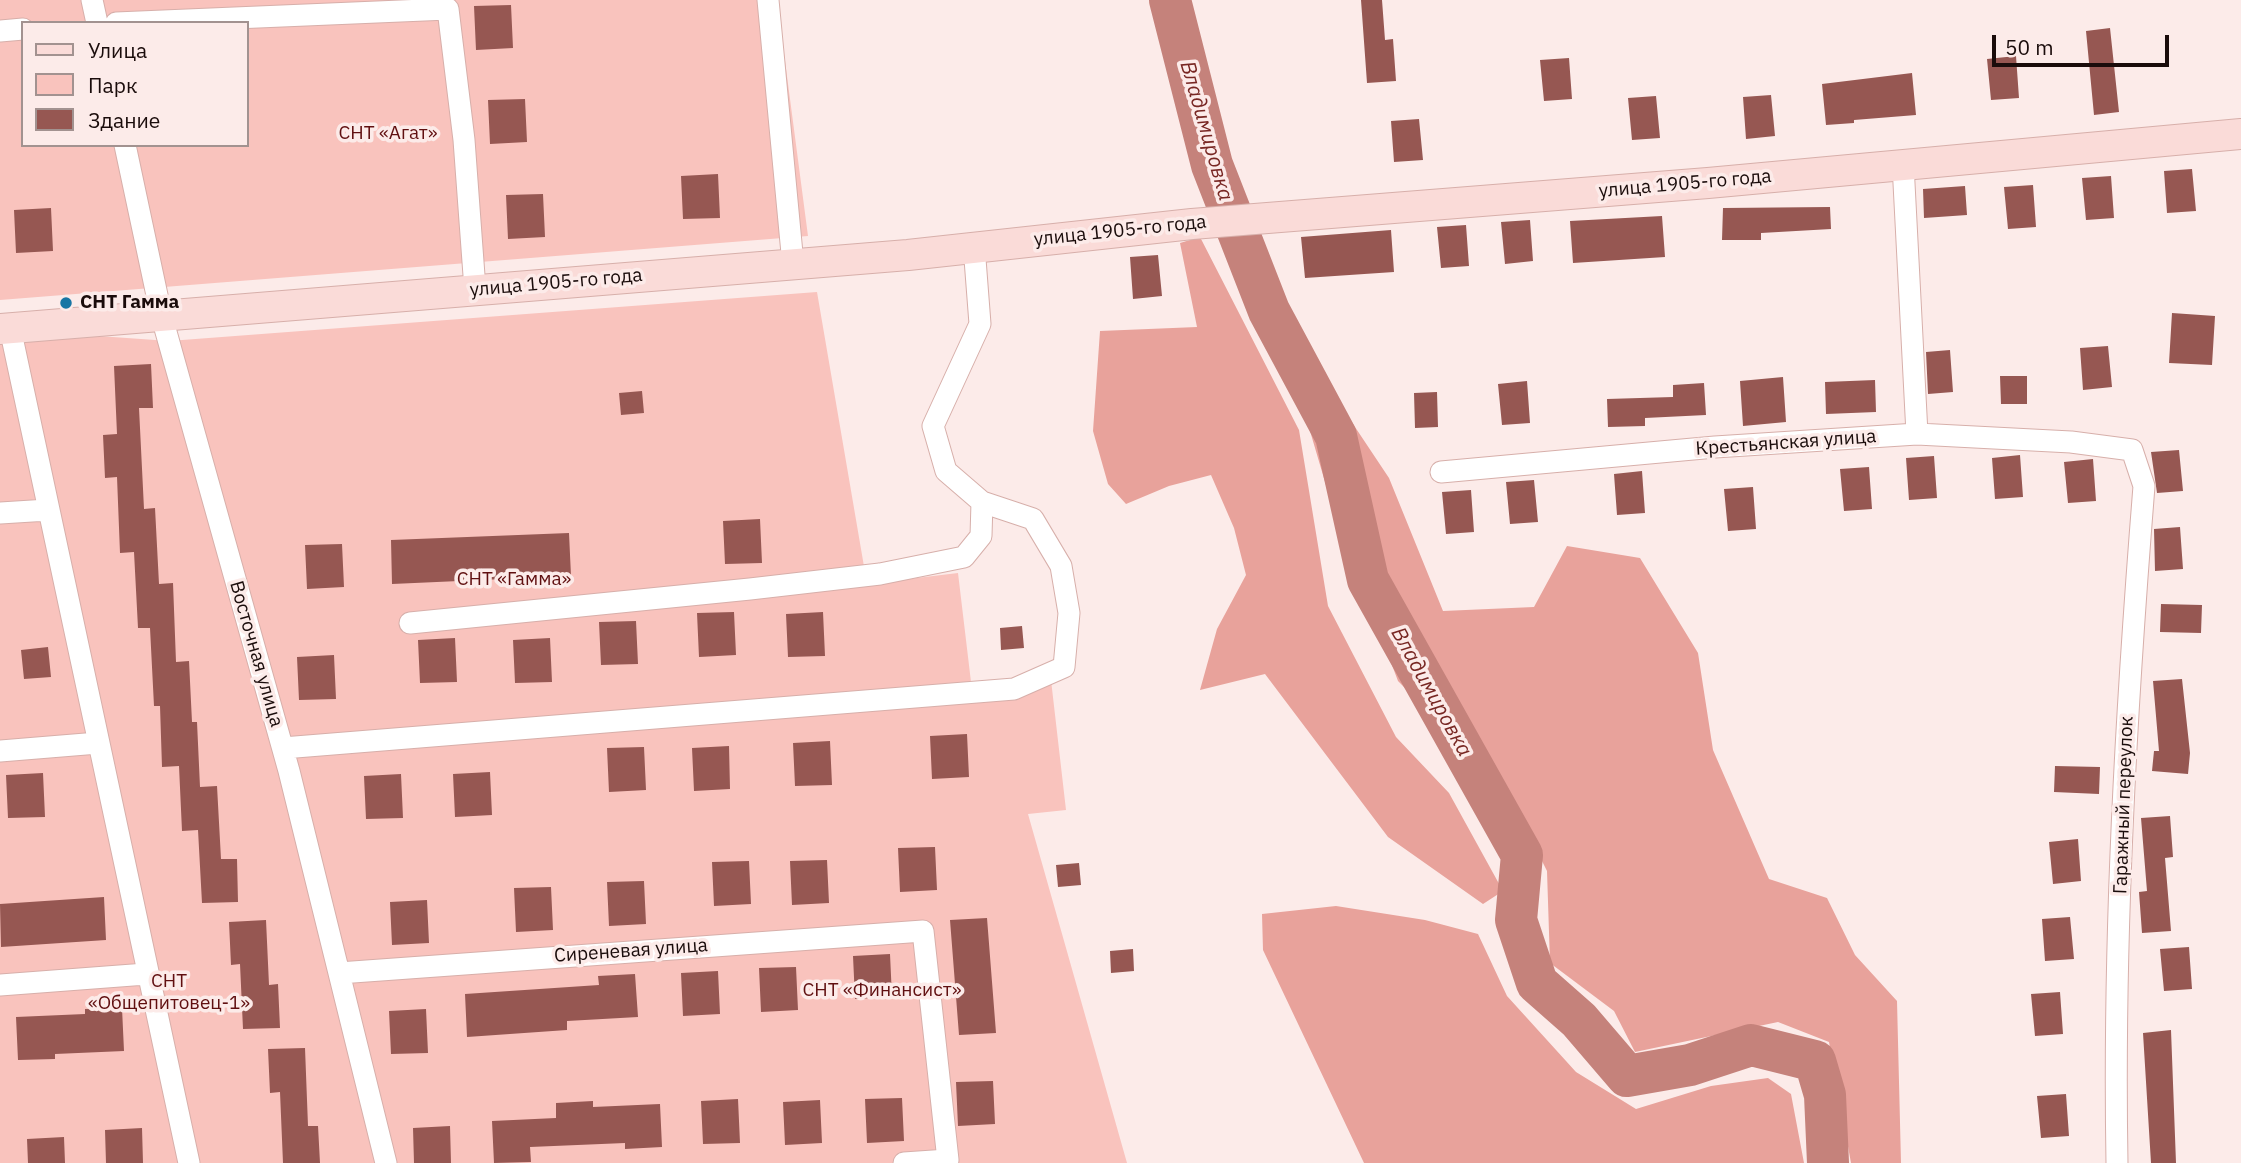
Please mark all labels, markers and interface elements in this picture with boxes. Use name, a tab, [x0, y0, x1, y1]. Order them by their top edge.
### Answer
legend	[21, 21, 248, 147]
scale bar	[1996, 21, 2173, 65]
text: 50 m	[2005, 33, 2054, 61]
text: Улица	[88, 36, 147, 64]
water label: Владимировка	[1174, 58, 1238, 204]
text: Парк	[88, 71, 138, 99]
text: Здание	[88, 106, 160, 134]
park label: СНТ «Агат»	[339, 123, 437, 145]
street label: улица 1905-го года	[1598, 165, 1772, 203]
street label: улица 1905-го года	[1033, 211, 1207, 251]
street label: улица 1905-го года	[469, 264, 643, 302]
place label: СНТ Гамма	[80, 292, 179, 314]
marker: СНТ Гамма	[58, 295, 74, 311]
street label: Крестьянская улица	[1695, 425, 1877, 461]
park label: СНТ «Гамма»	[457, 569, 571, 591]
street label: Восточная улица	[224, 578, 288, 730]
water label: Владимировка	[1385, 623, 1477, 761]
street label: Гаражный переулок	[2110, 716, 2138, 894]
street label: Сиреневая улица	[553, 934, 709, 968]
park label: СНТ «Общепитовец-1»	[88, 971, 250, 1015]
park label: СНТ «Финансист»	[802, 980, 962, 1002]

